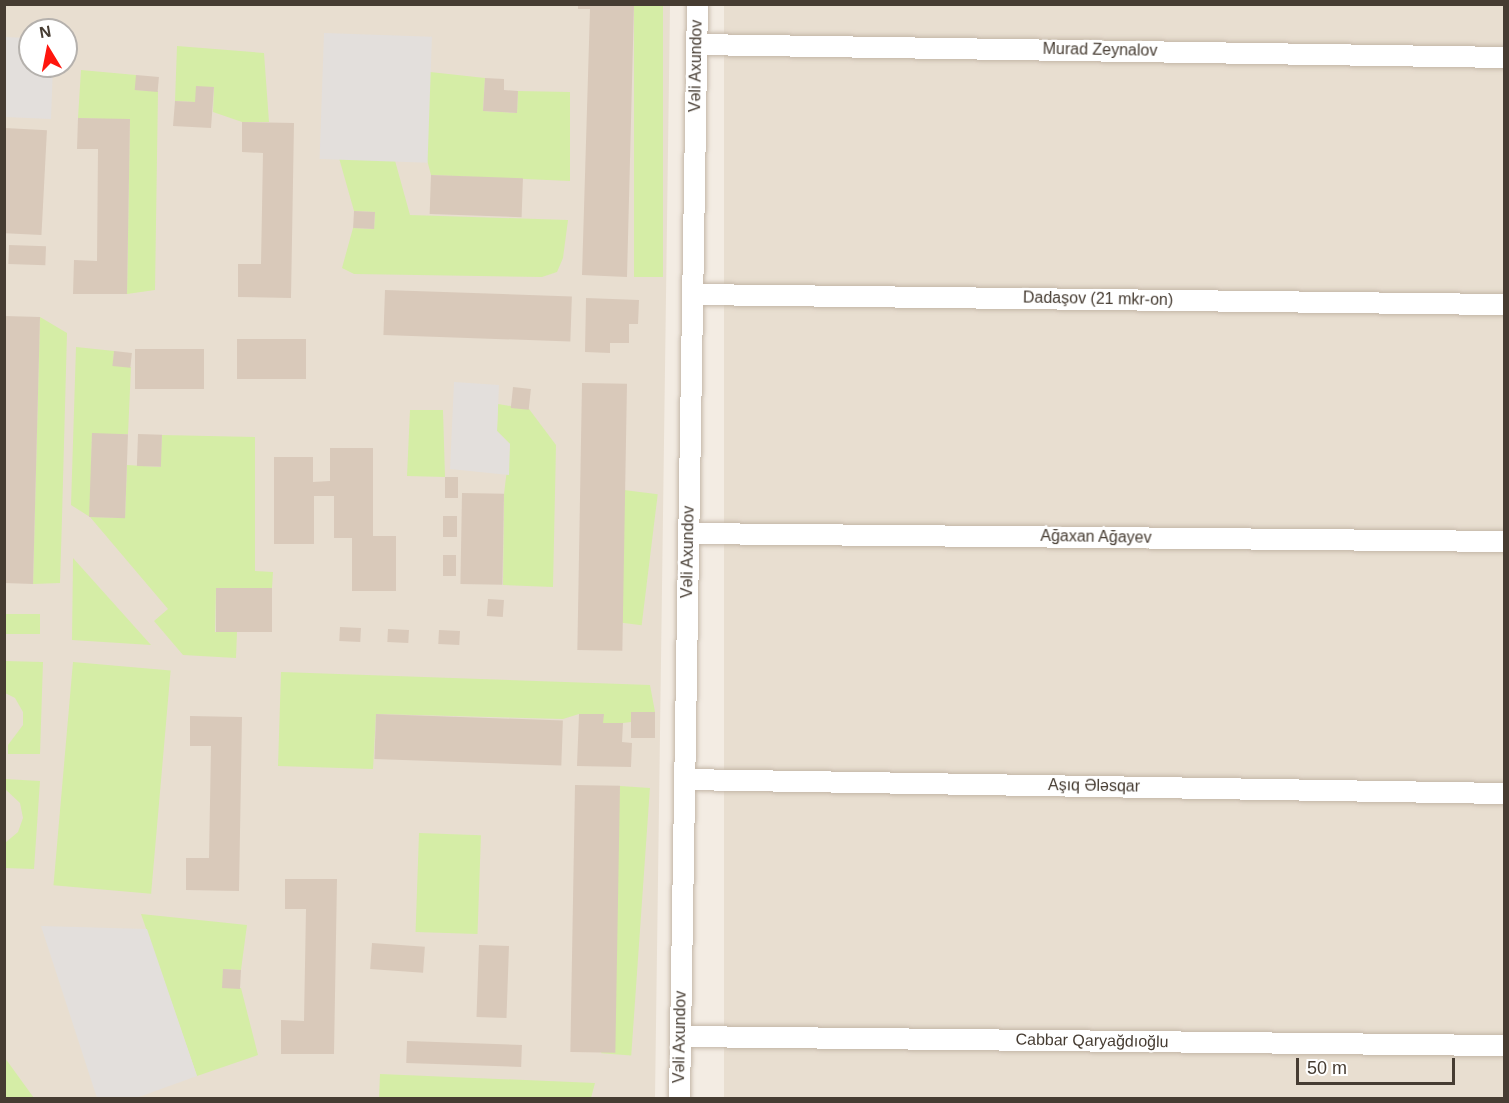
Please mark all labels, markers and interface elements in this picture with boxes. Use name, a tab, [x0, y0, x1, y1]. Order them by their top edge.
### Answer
north arrow	[18, 18, 78, 78]
street label: Vəli Axundov	[686, 19, 706, 113]
text: N	[38, 22, 52, 41]
street label: Murad Zeynalov	[1042, 39, 1158, 61]
street label: Dadaşov (21 mkr-on)	[1023, 288, 1173, 310]
street label: Vəli Axundov	[678, 505, 698, 599]
street label: Ağaxan Ağayev	[1040, 526, 1152, 548]
street label: Aşıq Ələsqar	[1048, 776, 1140, 796]
street label: Vəli Axundov	[670, 990, 690, 1084]
street label: Cabbar Qaryağdıoğlu	[1015, 1030, 1169, 1052]
scale bar	[1299, 1046, 1458, 1084]
text: 50 m	[1307, 1058, 1347, 1078]

